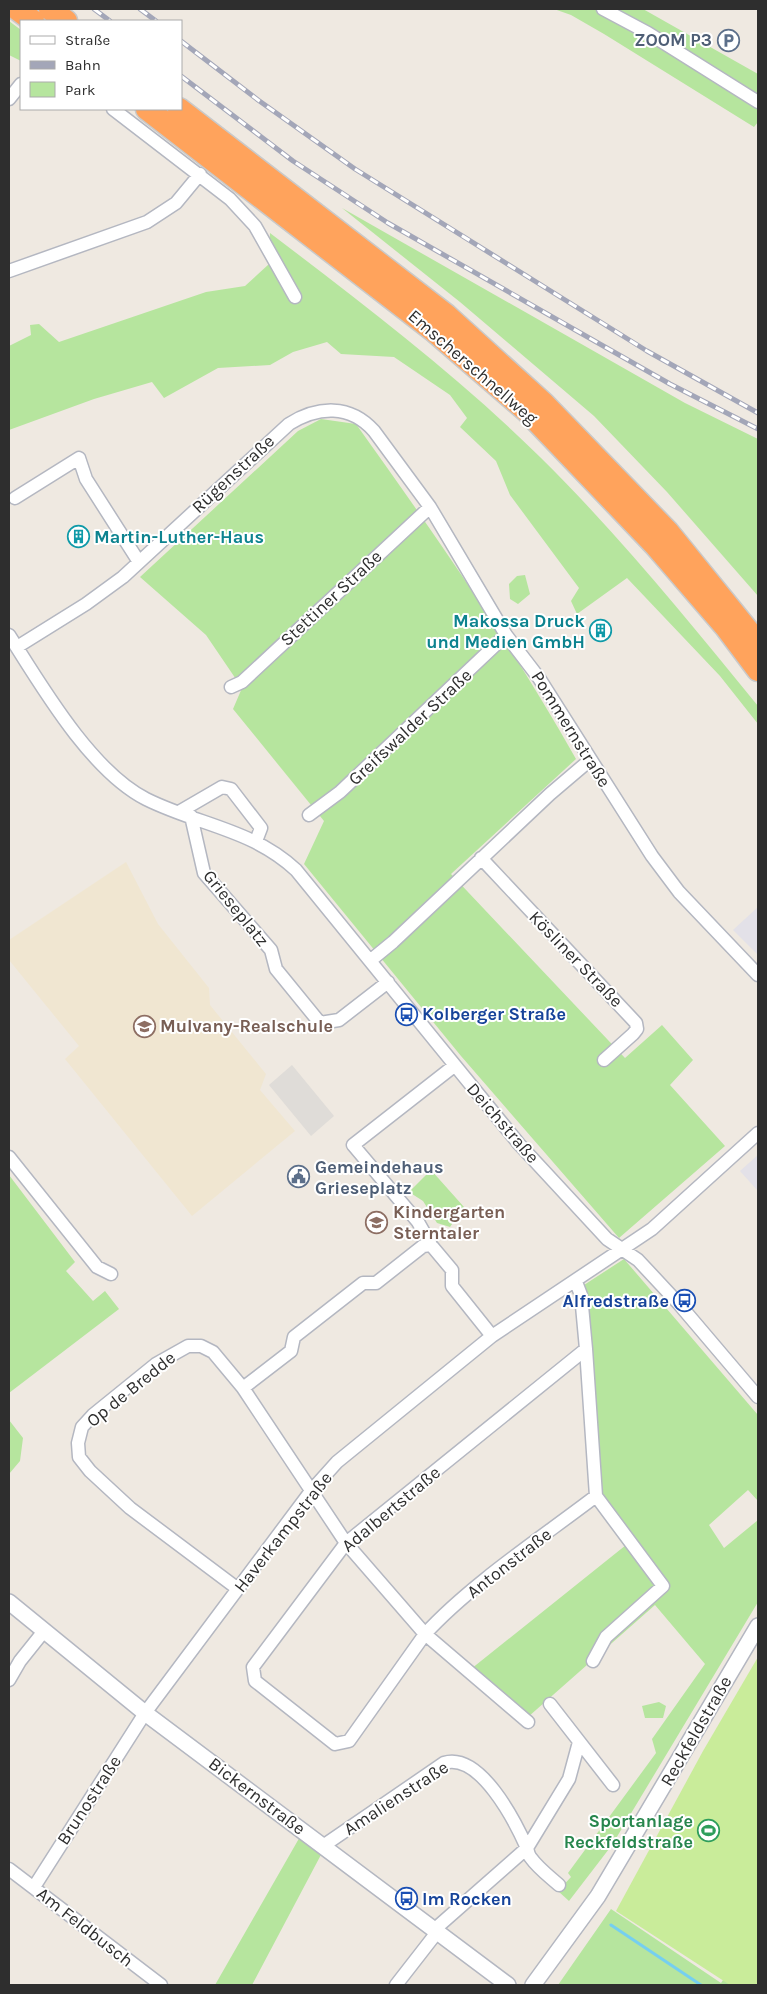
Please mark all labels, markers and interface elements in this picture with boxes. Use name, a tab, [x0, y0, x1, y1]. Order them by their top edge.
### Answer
legend	[20, 20, 182, 110]
parking icon: ZOOM P3	[716, 28, 740, 52]
place label: ZOOM P3	[634, 29, 712, 51]
text: Straße	[65, 31, 110, 49]
text: Bahn	[65, 56, 101, 74]
text: Park	[65, 81, 95, 99]
street label: Emscherschnellweg	[404, 305, 542, 429]
street label: Rügenstraße	[187, 430, 279, 518]
building icon: Martin-Luther-Haus	[66, 525, 90, 549]
place label: Martin-Luther-Haus	[94, 526, 264, 548]
street label: Stettiner Straße	[276, 545, 386, 651]
place label: Makossa Druck und Medien GmbH	[426, 610, 585, 653]
building icon: Makossa Druck und Medien GmbH	[589, 619, 613, 643]
street label: Greifswalder Straße	[344, 664, 476, 790]
street label: Pommernstraße	[526, 667, 616, 791]
street label: Grieseplatz	[198, 865, 274, 951]
street label: Kösliner Straße	[524, 906, 628, 1012]
bus stop icon: Kolberger Straße	[394, 1002, 418, 1026]
place label: Kolberger Straße	[422, 1003, 566, 1025]
school or university icon: Mulvany-Realschule	[132, 1014, 156, 1038]
place label: Mulvany-Realschule	[160, 1015, 333, 1037]
street label: Deichstraße	[462, 1078, 544, 1168]
place label: Gemeindehaus Grieseplatz	[315, 1156, 444, 1199]
public building icon: Gemeindehaus Grieseplatz	[287, 1165, 311, 1189]
place label: Kindergarten Sterntaler	[393, 1201, 505, 1244]
school or university icon: Kindergarten Sterntaler	[365, 1210, 389, 1234]
bus stop icon: Alfredstraße	[673, 1289, 697, 1313]
place label: Alfredstraße	[563, 1290, 669, 1312]
street label: Op de Bredde	[82, 1346, 180, 1432]
street label: Adalbertstraße	[337, 1461, 445, 1557]
street label: Haverkampstraße	[229, 1467, 337, 1597]
street label: Antonstraße	[462, 1523, 556, 1603]
street label: Reckfeldstraße	[656, 1672, 736, 1790]
street label: Brunostraße	[52, 1751, 126, 1849]
street label: Bickernstraße	[204, 1752, 310, 1840]
street label: Amalienstraße	[339, 1756, 453, 1840]
place label: Sportanlage Reckfeldstraße	[564, 1810, 693, 1853]
sports icon: Sportanlage Reckfeldstraße	[697, 1819, 721, 1843]
street label: Am Feldbusch	[32, 1882, 138, 1972]
bus stop icon: Im Rocken	[394, 1887, 418, 1911]
place label: Im Rocken	[422, 1888, 512, 1910]

